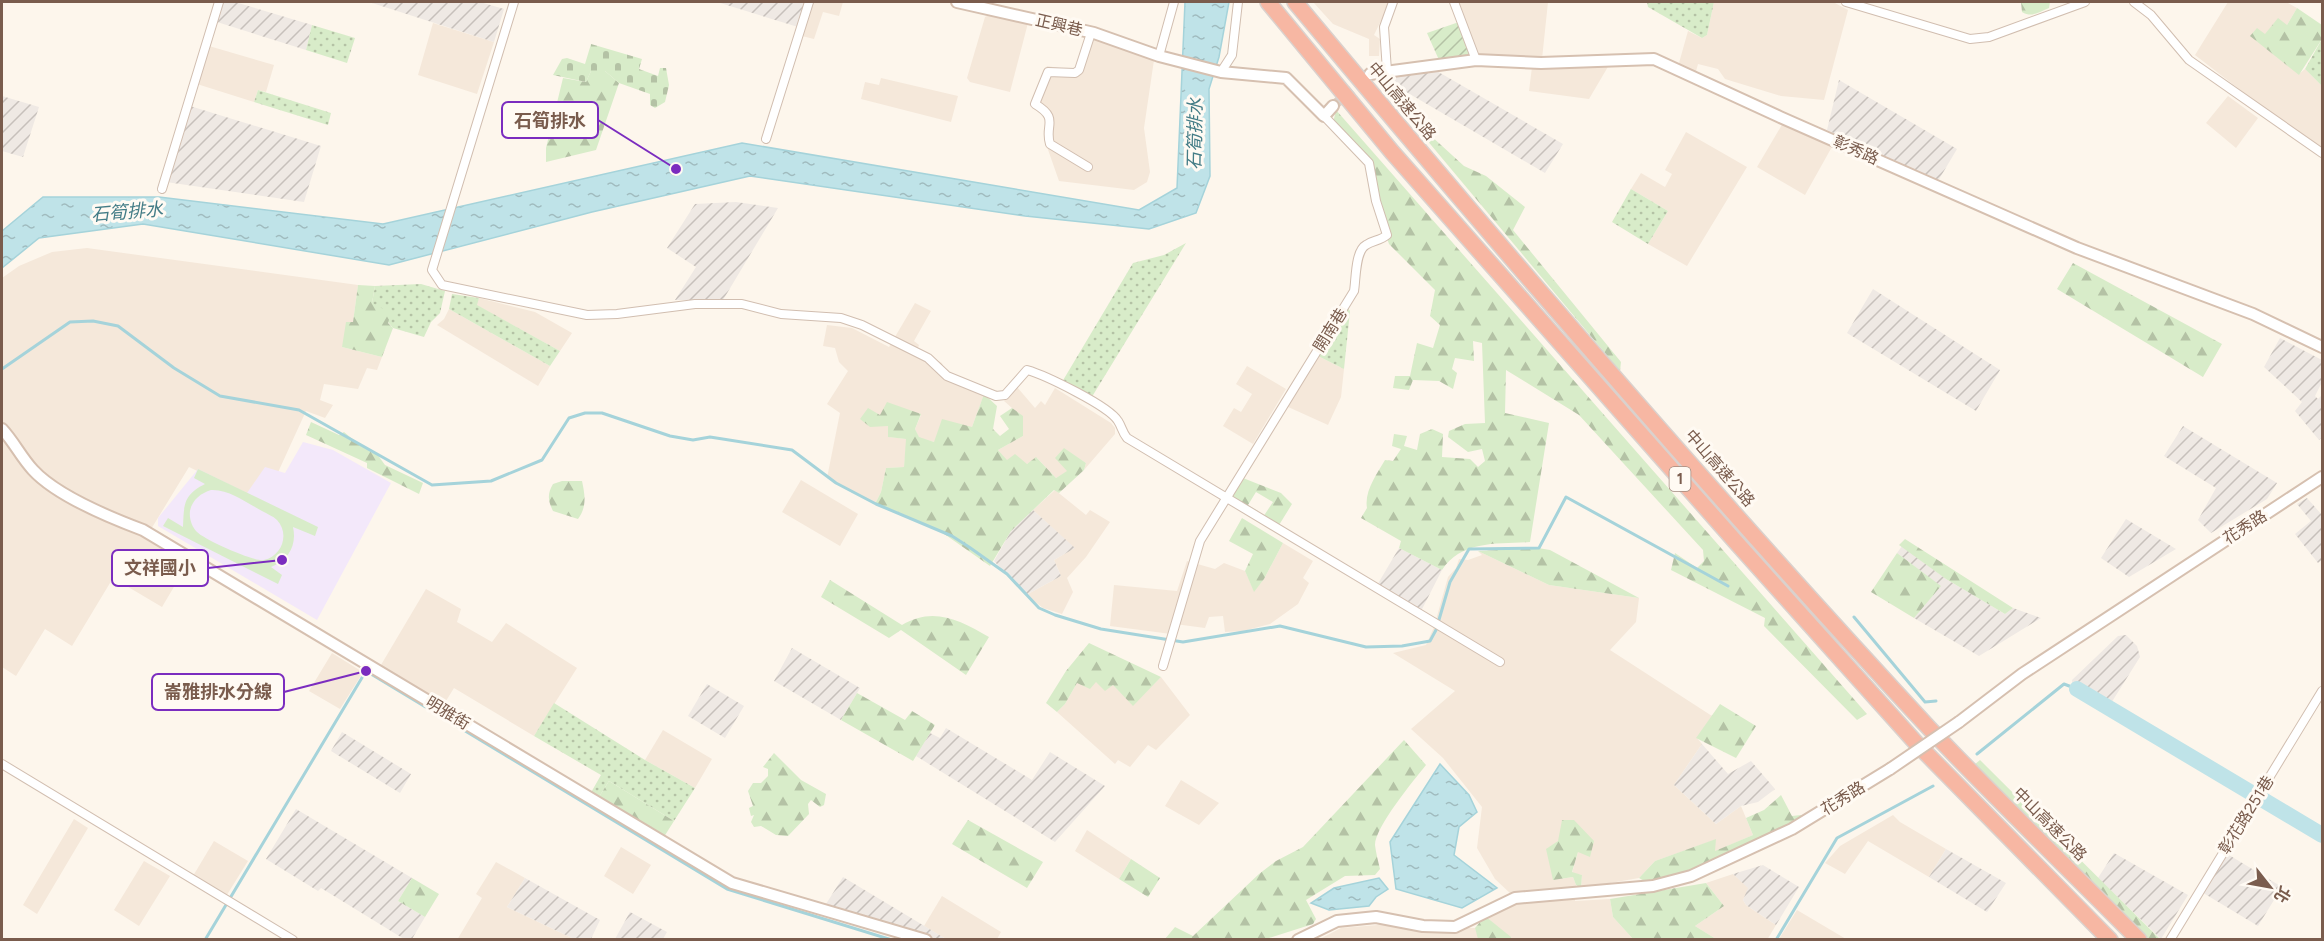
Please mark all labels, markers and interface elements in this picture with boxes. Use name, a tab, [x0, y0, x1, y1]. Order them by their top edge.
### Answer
street label: 正興巷	[1033, 10, 1085, 40]
street label: 中山高速公路	[1364, 58, 1440, 144]
water label: 石筍排水	[1183, 97, 1207, 170]
callout: 石筍排水	[502, 102, 598, 138]
text: 石筍排水	[514, 110, 586, 132]
street label: 彰秀路	[1830, 132, 1882, 168]
water label: 石筍排水	[90, 198, 165, 226]
street label: 開南巷	[1309, 305, 1351, 355]
street label: 中山高速公路	[1681, 426, 1759, 510]
road number: 1	[1670, 467, 1690, 491]
street label: 花秀路	[2220, 506, 2270, 548]
callout: 文祥國小	[112, 550, 208, 586]
text: 文祥國小	[124, 557, 196, 579]
callout: 崙雅排水分線	[152, 674, 284, 710]
text: 崙雅排水分線	[164, 681, 272, 703]
street label: 明雅街	[423, 692, 473, 734]
street label: 彰花路251巷	[2214, 772, 2278, 858]
street label: 花秀路	[1818, 777, 1868, 819]
street label: 中山高速公路	[2009, 783, 2091, 865]
north arrow	[2240, 857, 2300, 917]
text: 北	[2270, 883, 2295, 906]

